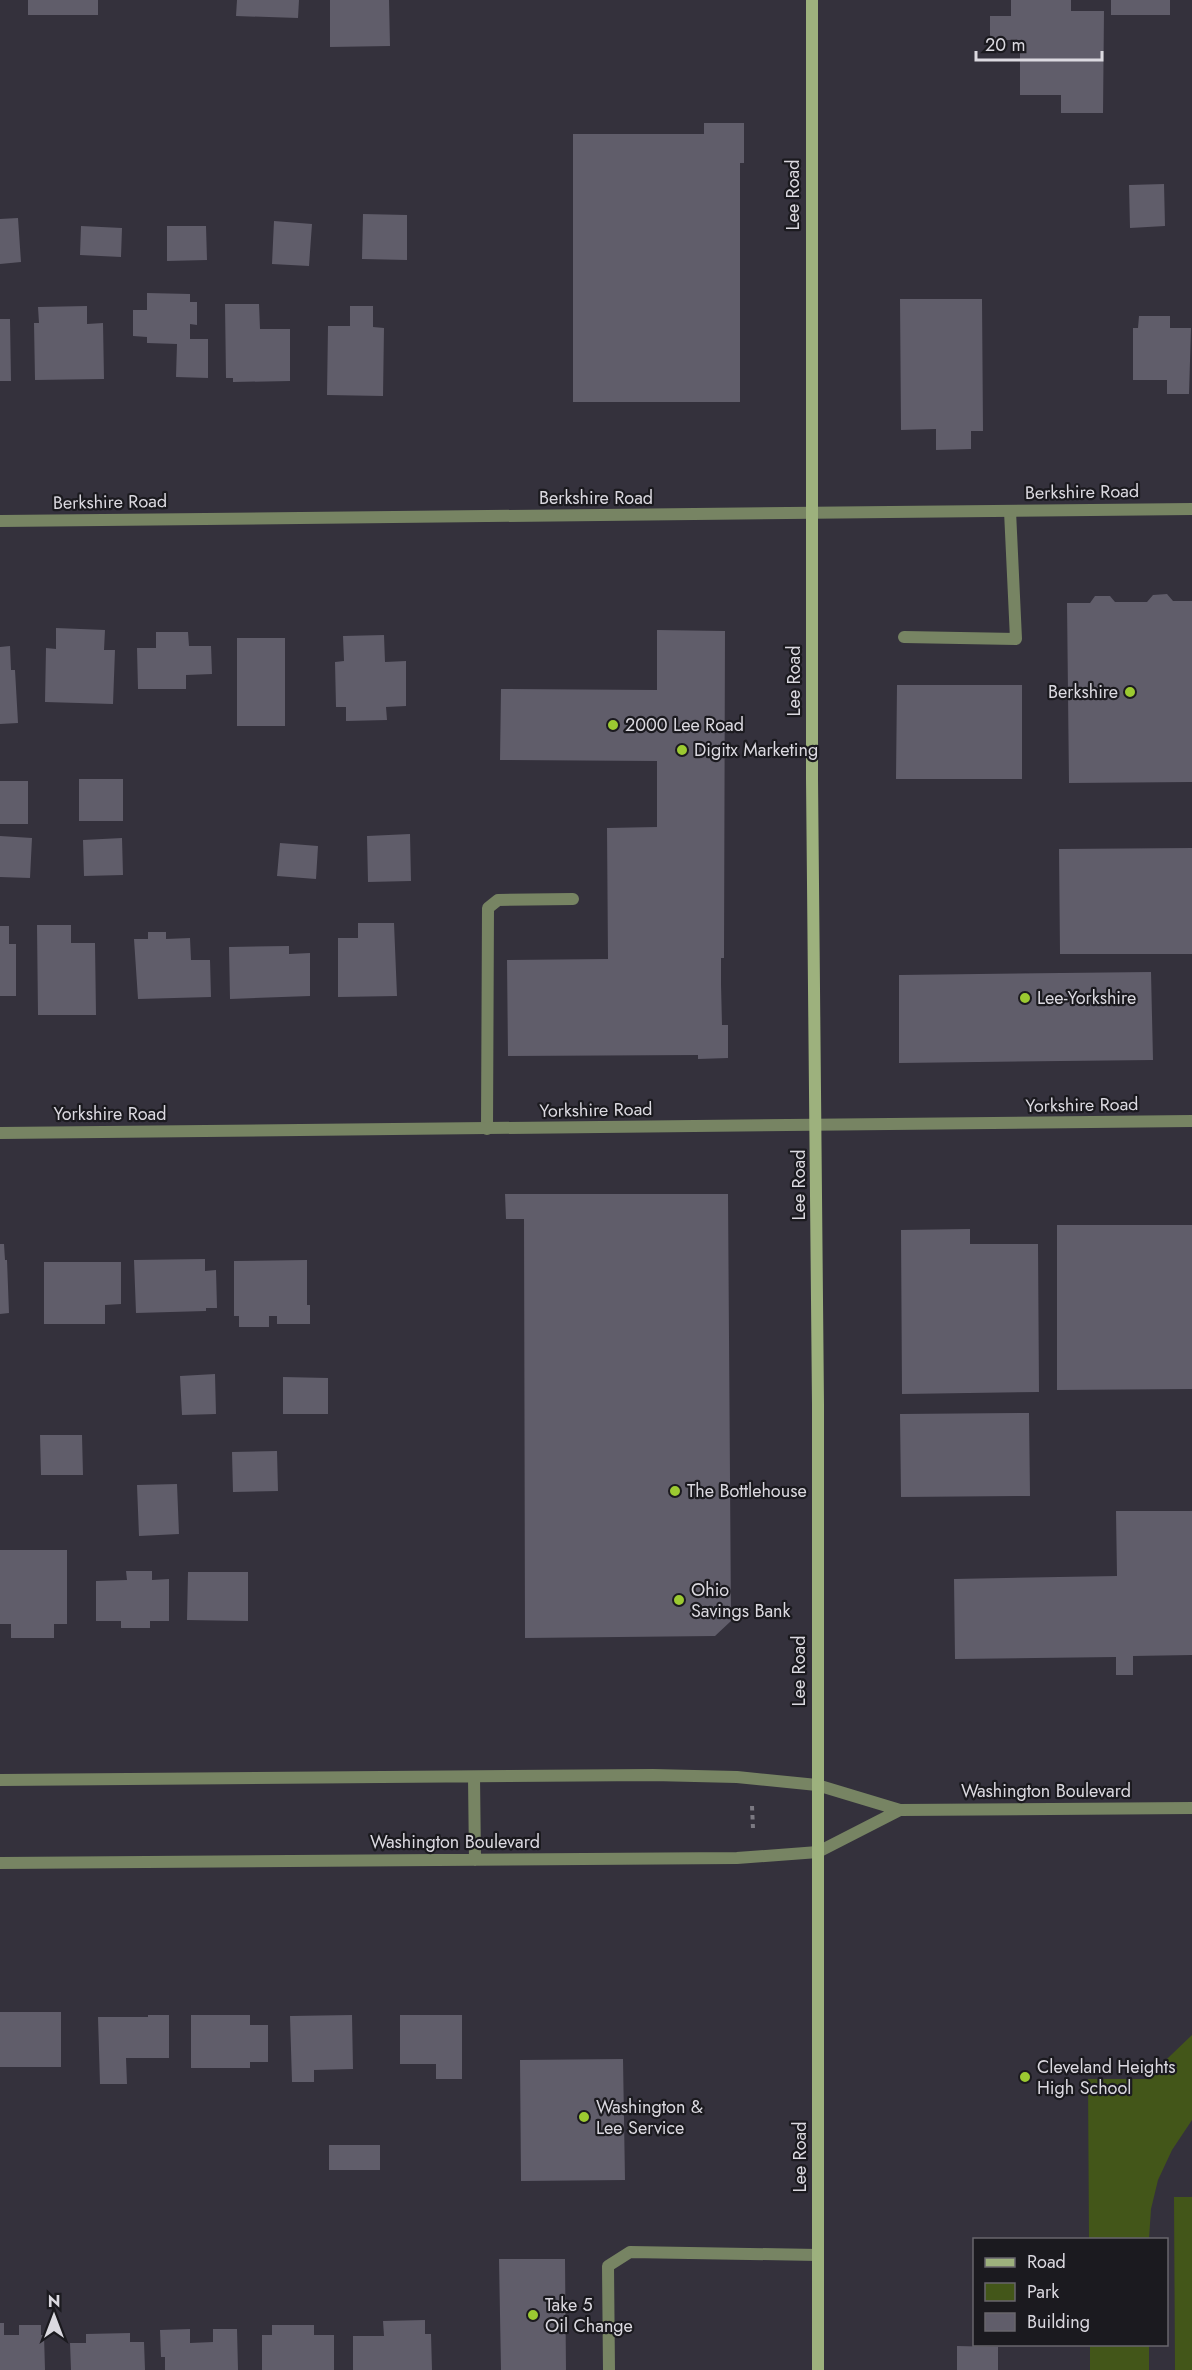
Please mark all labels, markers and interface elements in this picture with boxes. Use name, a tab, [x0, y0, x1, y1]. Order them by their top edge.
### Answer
scale bar	[976, 24, 1102, 62]
text: 20 m	[985, 32, 1025, 58]
street label: Lee Road	[780, 160, 806, 230]
street label: Berkshire Road	[1025, 478, 1139, 506]
street label: Berkshire Road	[539, 485, 653, 511]
street label: Berkshire Road	[53, 488, 167, 516]
street label: Lee Road	[781, 646, 807, 716]
place label: Berkshire	[1048, 679, 1118, 705]
marker: Berkshire	[1123, 685, 1137, 699]
place label: 2000 Lee Road	[625, 712, 744, 738]
marker: 2000 Lee Road	[606, 718, 620, 732]
place label: Digitx Marketing	[694, 737, 818, 763]
marker: Digitx Marketing	[675, 743, 689, 757]
place label: Lee-Yorkshire	[1037, 985, 1136, 1011]
marker: Lee-Yorkshire	[1018, 991, 1032, 1005]
street label: Yorkshire Road	[1025, 1091, 1139, 1119]
street label: Yorkshire Road	[539, 1096, 653, 1124]
street label: Yorkshire Road	[53, 1101, 167, 1127]
street label: Lee Road	[786, 1150, 812, 1220]
place label: The Bottlehouse	[687, 1478, 807, 1504]
marker: The Bottlehouse	[668, 1484, 682, 1498]
place label: Ohio Savings Bank	[691, 1577, 791, 1624]
marker: Ohio Savings Bank	[672, 1593, 686, 1607]
street label: Lee Road	[786, 1636, 812, 1706]
street label: Washington Boulevard	[961, 1778, 1131, 1804]
street label: Washington Boulevard	[370, 1829, 540, 1855]
place label: Cleveland Heights High School	[1037, 2054, 1175, 2101]
marker: Cleveland Heights High School	[1018, 2070, 1032, 2084]
place label: Washington & Lee Service	[596, 2094, 703, 2141]
marker: Washington & Lee Service	[577, 2110, 591, 2124]
street label: Lee Road	[787, 2122, 813, 2192]
legend	[973, 2238, 1168, 2346]
text: Road	[1027, 2249, 1066, 2275]
text: Park	[1027, 2279, 1059, 2305]
north arrow	[24, 2286, 84, 2346]
text: N	[48, 2290, 60, 2313]
place label: Take 5 Oil Change	[545, 2292, 633, 2339]
marker: Take 5 Oil Change	[526, 2308, 540, 2322]
text: Building	[1027, 2309, 1090, 2335]

